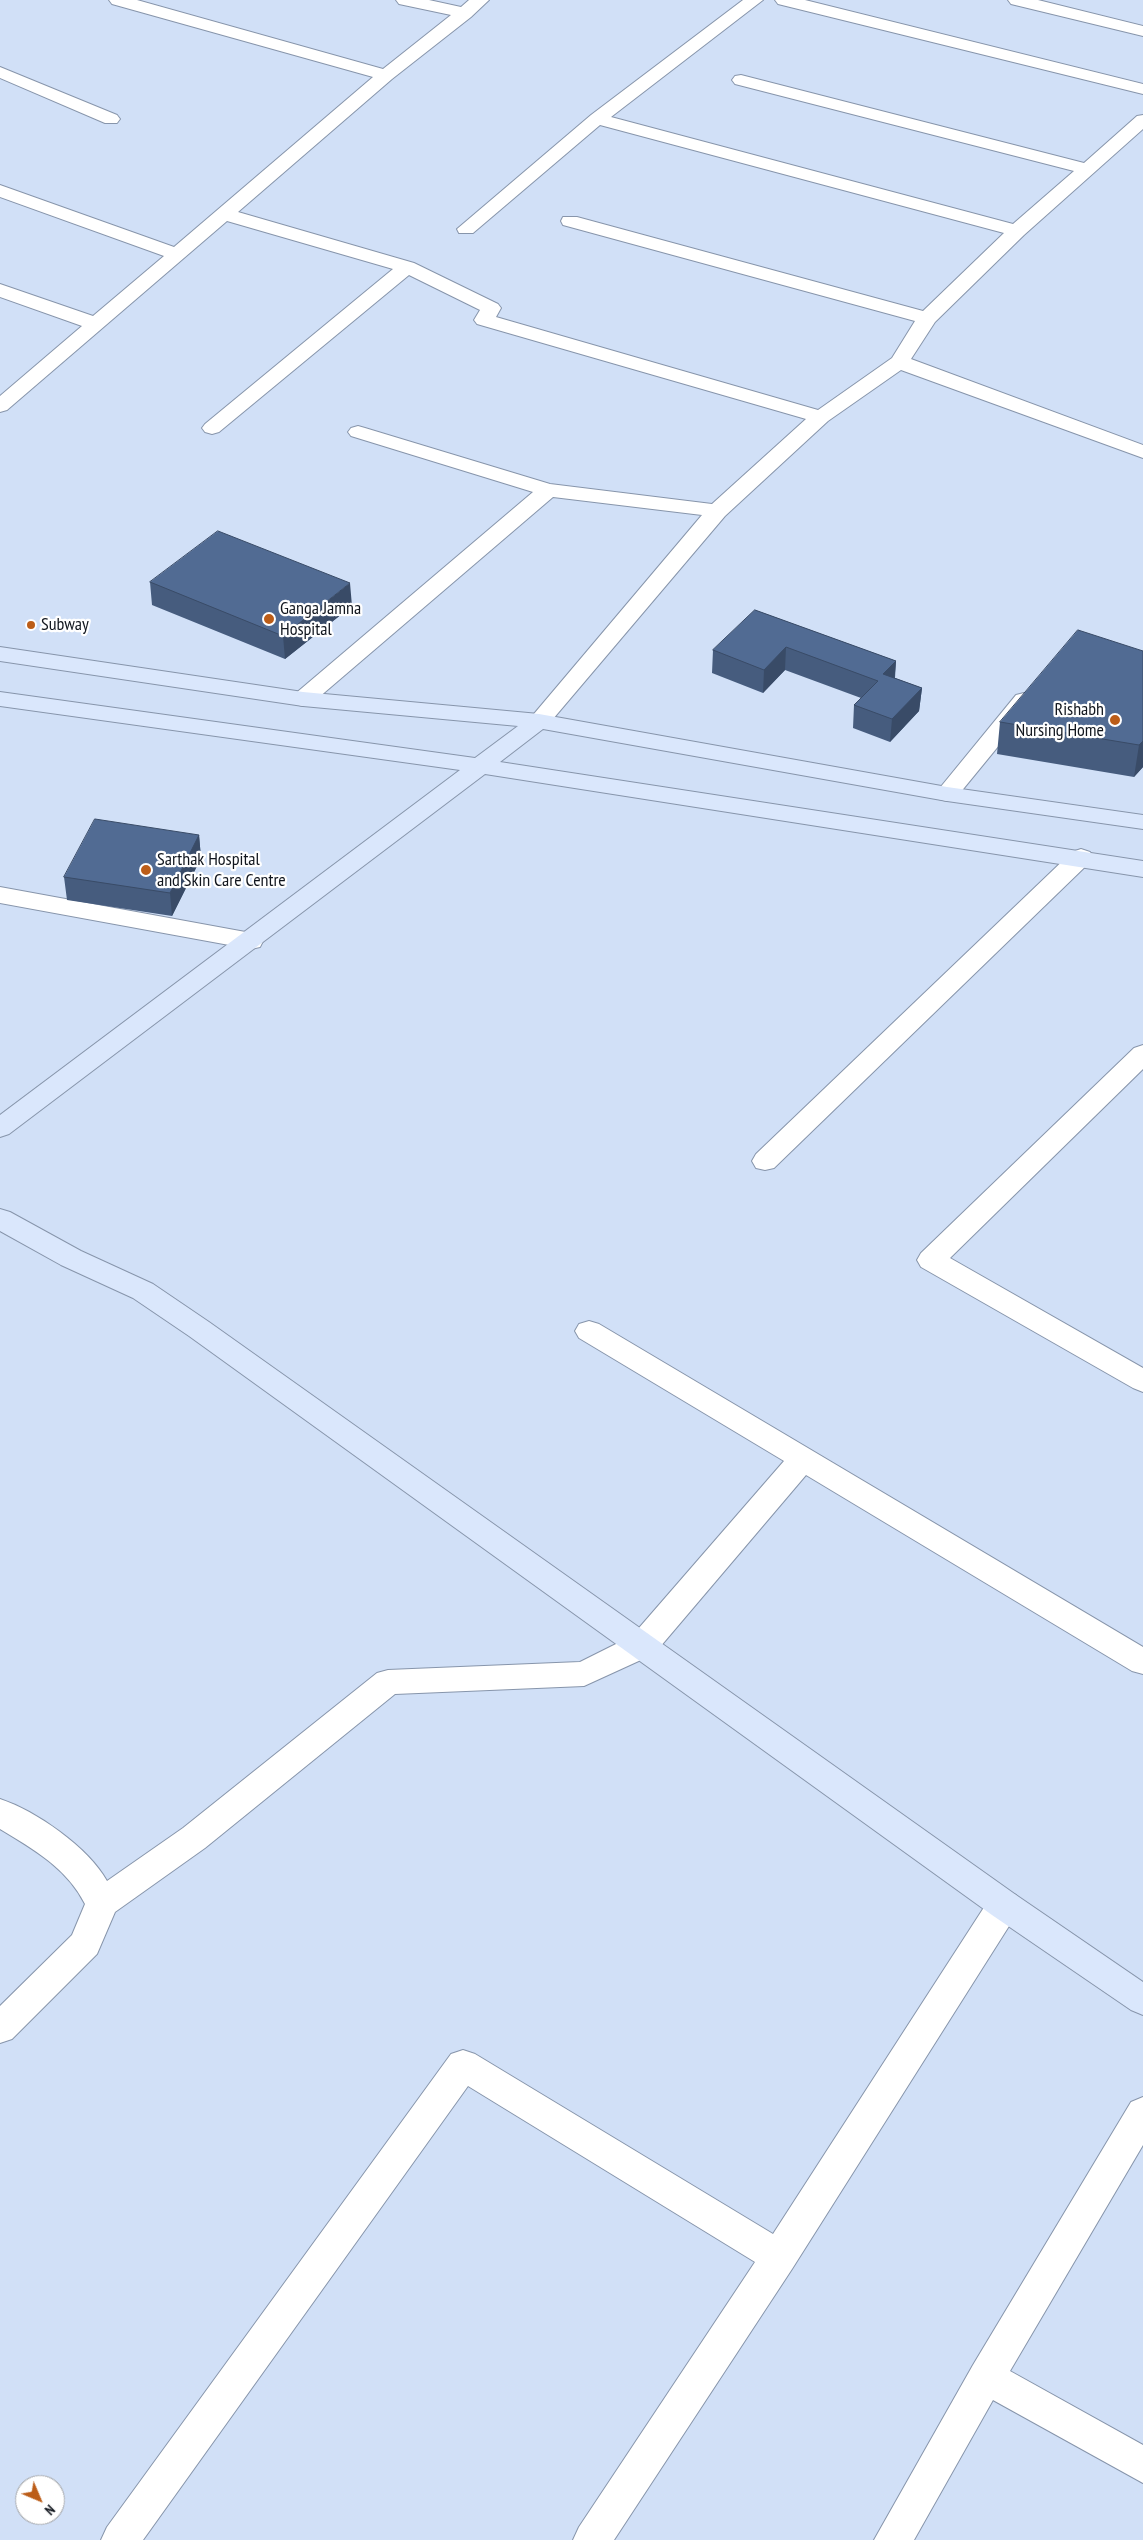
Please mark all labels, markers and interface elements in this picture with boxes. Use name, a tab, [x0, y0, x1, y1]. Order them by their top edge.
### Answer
place label: Ganga Jamna Hospital	[280, 598, 361, 640]
marker: Ganga Jamna Hospital	[262, 612, 276, 626]
place label: Subway	[41, 614, 89, 636]
marker: Subway	[25, 619, 37, 631]
place label: Rishabh Nursing Home	[1016, 699, 1104, 742]
marker: Rishabh Nursing Home	[1108, 713, 1122, 727]
place label: Sarthak Hospital and Skin Care Centre	[157, 849, 286, 892]
marker: Sarthak Hospital and Skin Care Centre	[139, 863, 153, 877]
north arrow	[15, 2475, 65, 2525]
text: N	[41, 2501, 59, 2519]

